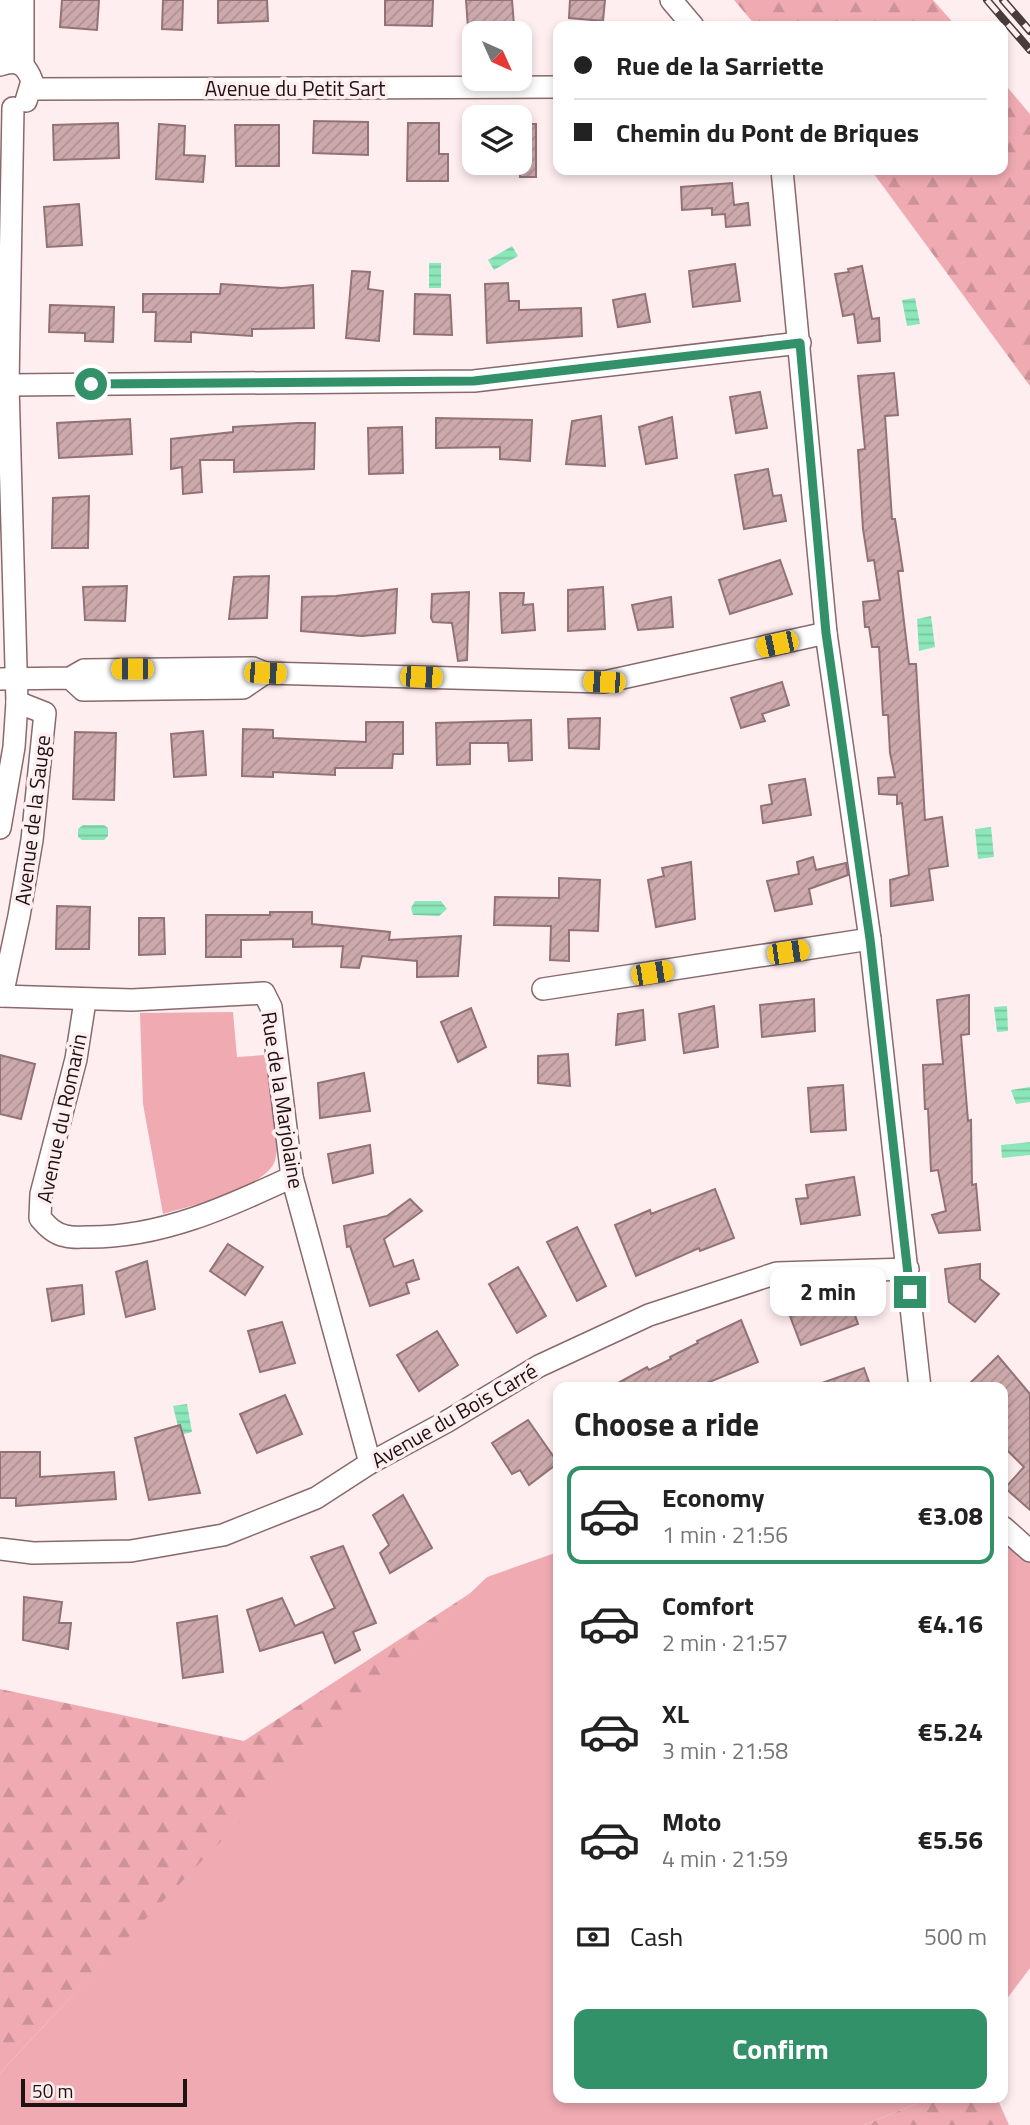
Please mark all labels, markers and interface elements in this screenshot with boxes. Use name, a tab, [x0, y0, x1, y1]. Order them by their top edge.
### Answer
north arrow	[462, 21, 532, 91]
map controls	[462, 21, 532, 175]
text: Rue de la Sarriette	[616, 46, 824, 85]
street label: Avenue du Petit Sart	[205, 72, 386, 104]
button: layers	[462, 105, 532, 175]
text: Chemin du Pont de Briques	[616, 113, 919, 152]
route start	[75, 368, 107, 400]
car	[755, 629, 800, 659]
car	[112, 659, 154, 680]
car	[244, 662, 287, 684]
car	[400, 666, 443, 688]
car	[583, 671, 626, 693]
street label: Avenue de la Sauge	[6, 733, 58, 907]
car	[766, 939, 811, 965]
car	[630, 959, 675, 987]
street label: Rue de la Marjolaine	[253, 1009, 313, 1191]
street label: Avenue du Romarin	[27, 1030, 95, 1206]
callout: 2 min	[770, 1268, 886, 1316]
text: 2 min	[800, 1274, 856, 1309]
route end	[894, 1276, 926, 1308]
street label: Avenue du Bois Carré	[365, 1354, 543, 1476]
text: Choose a ride	[574, 1400, 759, 1448]
text: Economy	[662, 1478, 764, 1517]
icon: car	[578, 1484, 641, 1547]
text: €3.08	[918, 1496, 983, 1535]
text: 1 min · 21:56	[662, 1517, 788, 1552]
text: Comfort	[662, 1586, 754, 1625]
icon: car	[578, 1592, 641, 1655]
text: €4.16	[918, 1604, 983, 1643]
text: 2 min · 21:57	[662, 1625, 788, 1660]
text: XL	[662, 1694, 689, 1733]
icon: car	[578, 1700, 641, 1763]
text: €5.24	[918, 1712, 983, 1751]
text: 3 min · 21:58	[662, 1733, 788, 1768]
text: Moto	[662, 1802, 721, 1841]
icon: car	[578, 1808, 641, 1871]
text: €5.56	[918, 1820, 983, 1859]
text: 4 min · 21:59	[662, 1841, 788, 1876]
text: Cash	[630, 1917, 683, 1956]
icon: cash	[574, 1918, 612, 1956]
text: 500 m	[924, 1919, 987, 1954]
button: Confirm	[574, 2009, 987, 2089]
scale bar	[21, 2076, 187, 2108]
text: 50 m	[32, 2076, 73, 2105]

